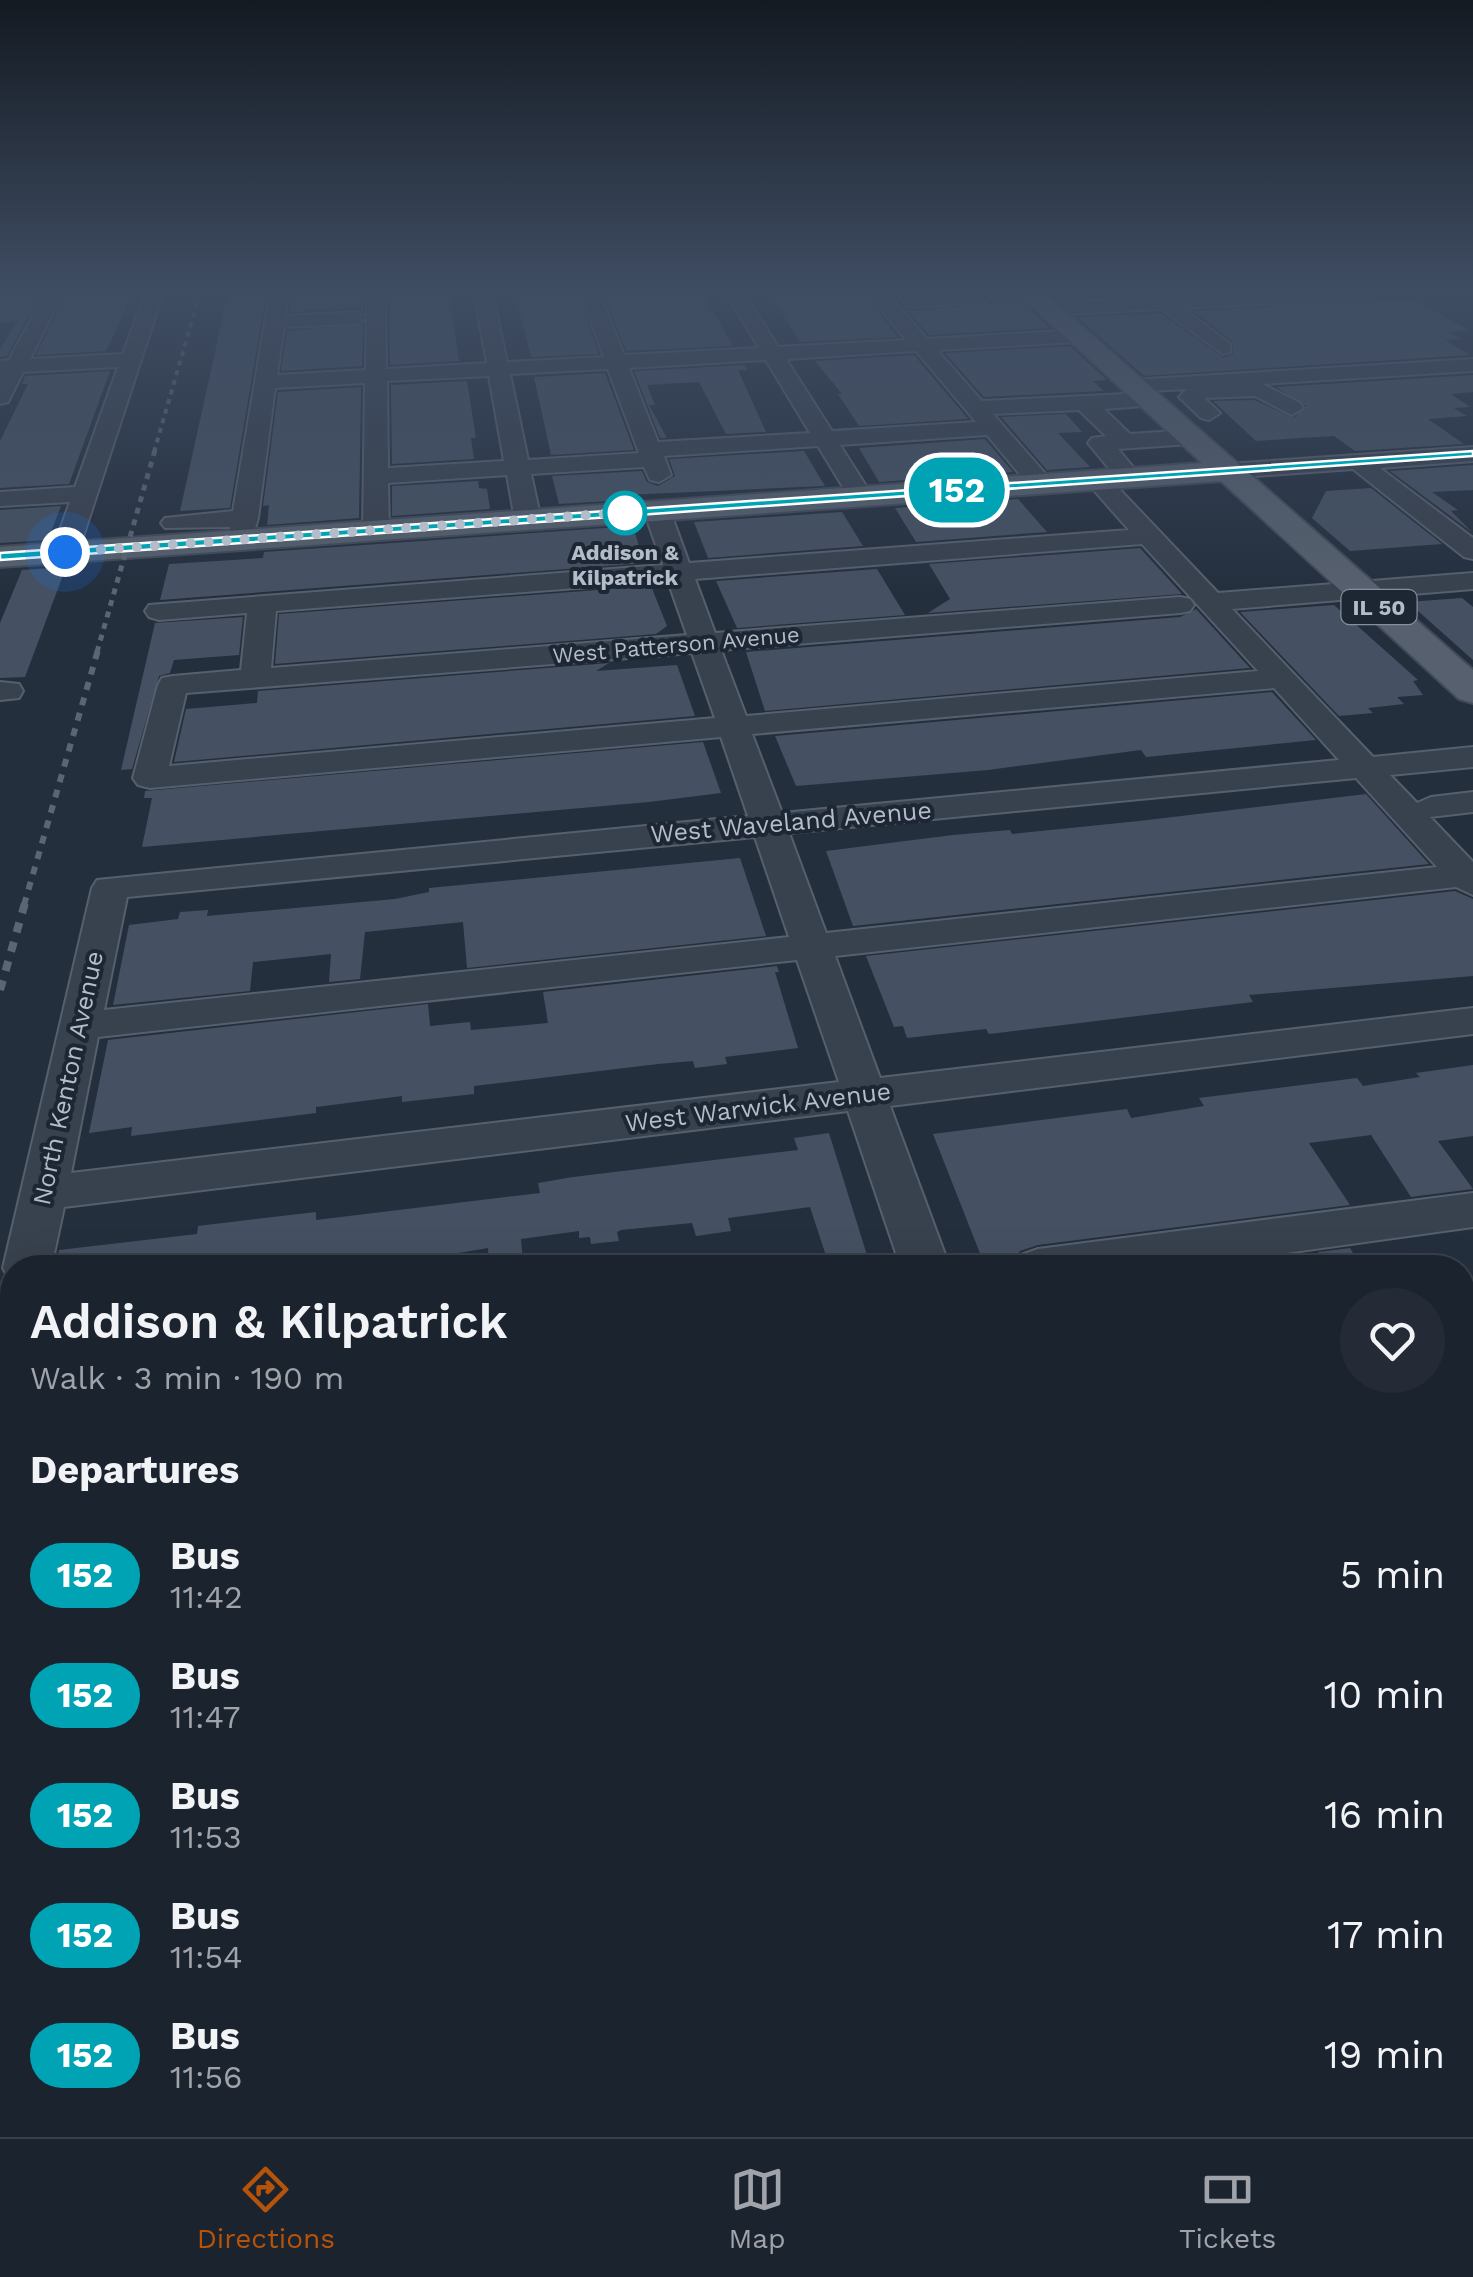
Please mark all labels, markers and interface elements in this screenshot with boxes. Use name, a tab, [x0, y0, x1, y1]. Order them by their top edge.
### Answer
line badge: 152	[900, 458, 1014, 522]
text: 152	[929, 469, 985, 511]
marker: Addison & Kilpatrick	[604, 492, 646, 534]
your location	[40, 527, 90, 577]
place label: Addison & Kilpatrick	[571, 540, 680, 590]
road number: IL 50	[1342, 590, 1416, 624]
street label: West Patterson Avenue	[551, 622, 801, 668]
street label: West Waveland Avenue	[649, 795, 933, 849]
street label: North Kenton Avenue	[27, 948, 109, 1208]
street label: West Warwick Avenue	[623, 1076, 893, 1138]
button: heart	[1340, 1288, 1445, 1393]
text: Addison & Kilpatrick	[30, 1293, 508, 1350]
text: Walk · 3 min · 190 m	[30, 1359, 344, 1397]
text: Departures	[30, 1448, 239, 1492]
text: Bus	[170, 1534, 240, 1578]
text: 5 min	[1340, 1553, 1445, 1597]
text: 152	[57, 1554, 113, 1596]
text: 11:42	[170, 1578, 243, 1616]
text: Bus	[170, 1654, 240, 1698]
text: 10 min	[1324, 1673, 1445, 1717]
text: 152	[57, 1674, 113, 1716]
text: 11:47	[170, 1698, 240, 1736]
text: Bus	[170, 1774, 240, 1818]
text: 16 min	[1324, 1793, 1445, 1837]
text: 152	[57, 1794, 113, 1836]
text: 11:53	[170, 1818, 242, 1856]
text: Bus	[170, 1894, 240, 1938]
text: 17 min	[1327, 1913, 1445, 1957]
text: 152	[57, 1914, 113, 1956]
text: 11:54	[170, 1938, 243, 1976]
text: Bus	[170, 2014, 240, 2058]
text: 19 min	[1324, 2033, 1445, 2077]
text: 152	[57, 2034, 113, 2076]
text: 11:56	[170, 2058, 243, 2096]
tab: Directions	[197, 2162, 335, 2255]
tab: Map	[729, 2162, 786, 2255]
tab: Tickets	[1179, 2162, 1276, 2255]

